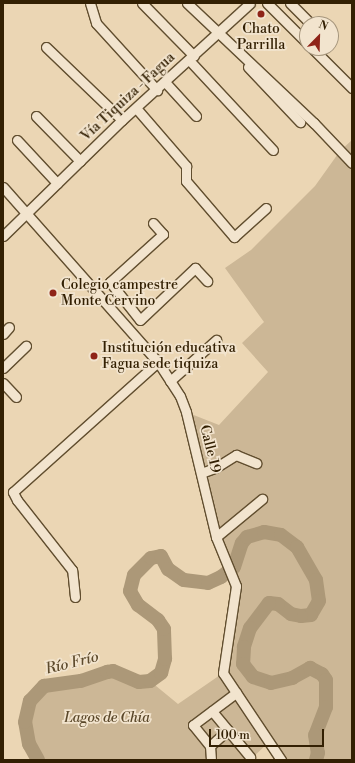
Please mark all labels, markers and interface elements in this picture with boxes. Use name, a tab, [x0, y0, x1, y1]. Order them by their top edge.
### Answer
marker: Chato Parrilla	[256, 9, 266, 19]
north arrow	[299, 16, 339, 56]
text: N	[317, 18, 330, 34]
place label: Chato Parrilla	[237, 21, 285, 54]
street label: Vía Tiquiza - Fagua	[78, 49, 178, 145]
place label: Colegio campestre Monte Cervino	[61, 277, 178, 310]
marker: Colegio campestre Monte Cervino	[48, 288, 58, 298]
place label: Institución educativa Fagua sede tiquiza	[102, 340, 236, 372]
marker: Institución educativa Fagua sede tiquiza	[89, 351, 99, 361]
street label: Calle 19	[196, 423, 224, 475]
water label: Río Frío	[43, 648, 101, 678]
park label: Lagos de Chía	[64, 710, 150, 726]
scale bar	[211, 721, 326, 747]
text: 100 m	[216, 728, 250, 743]

